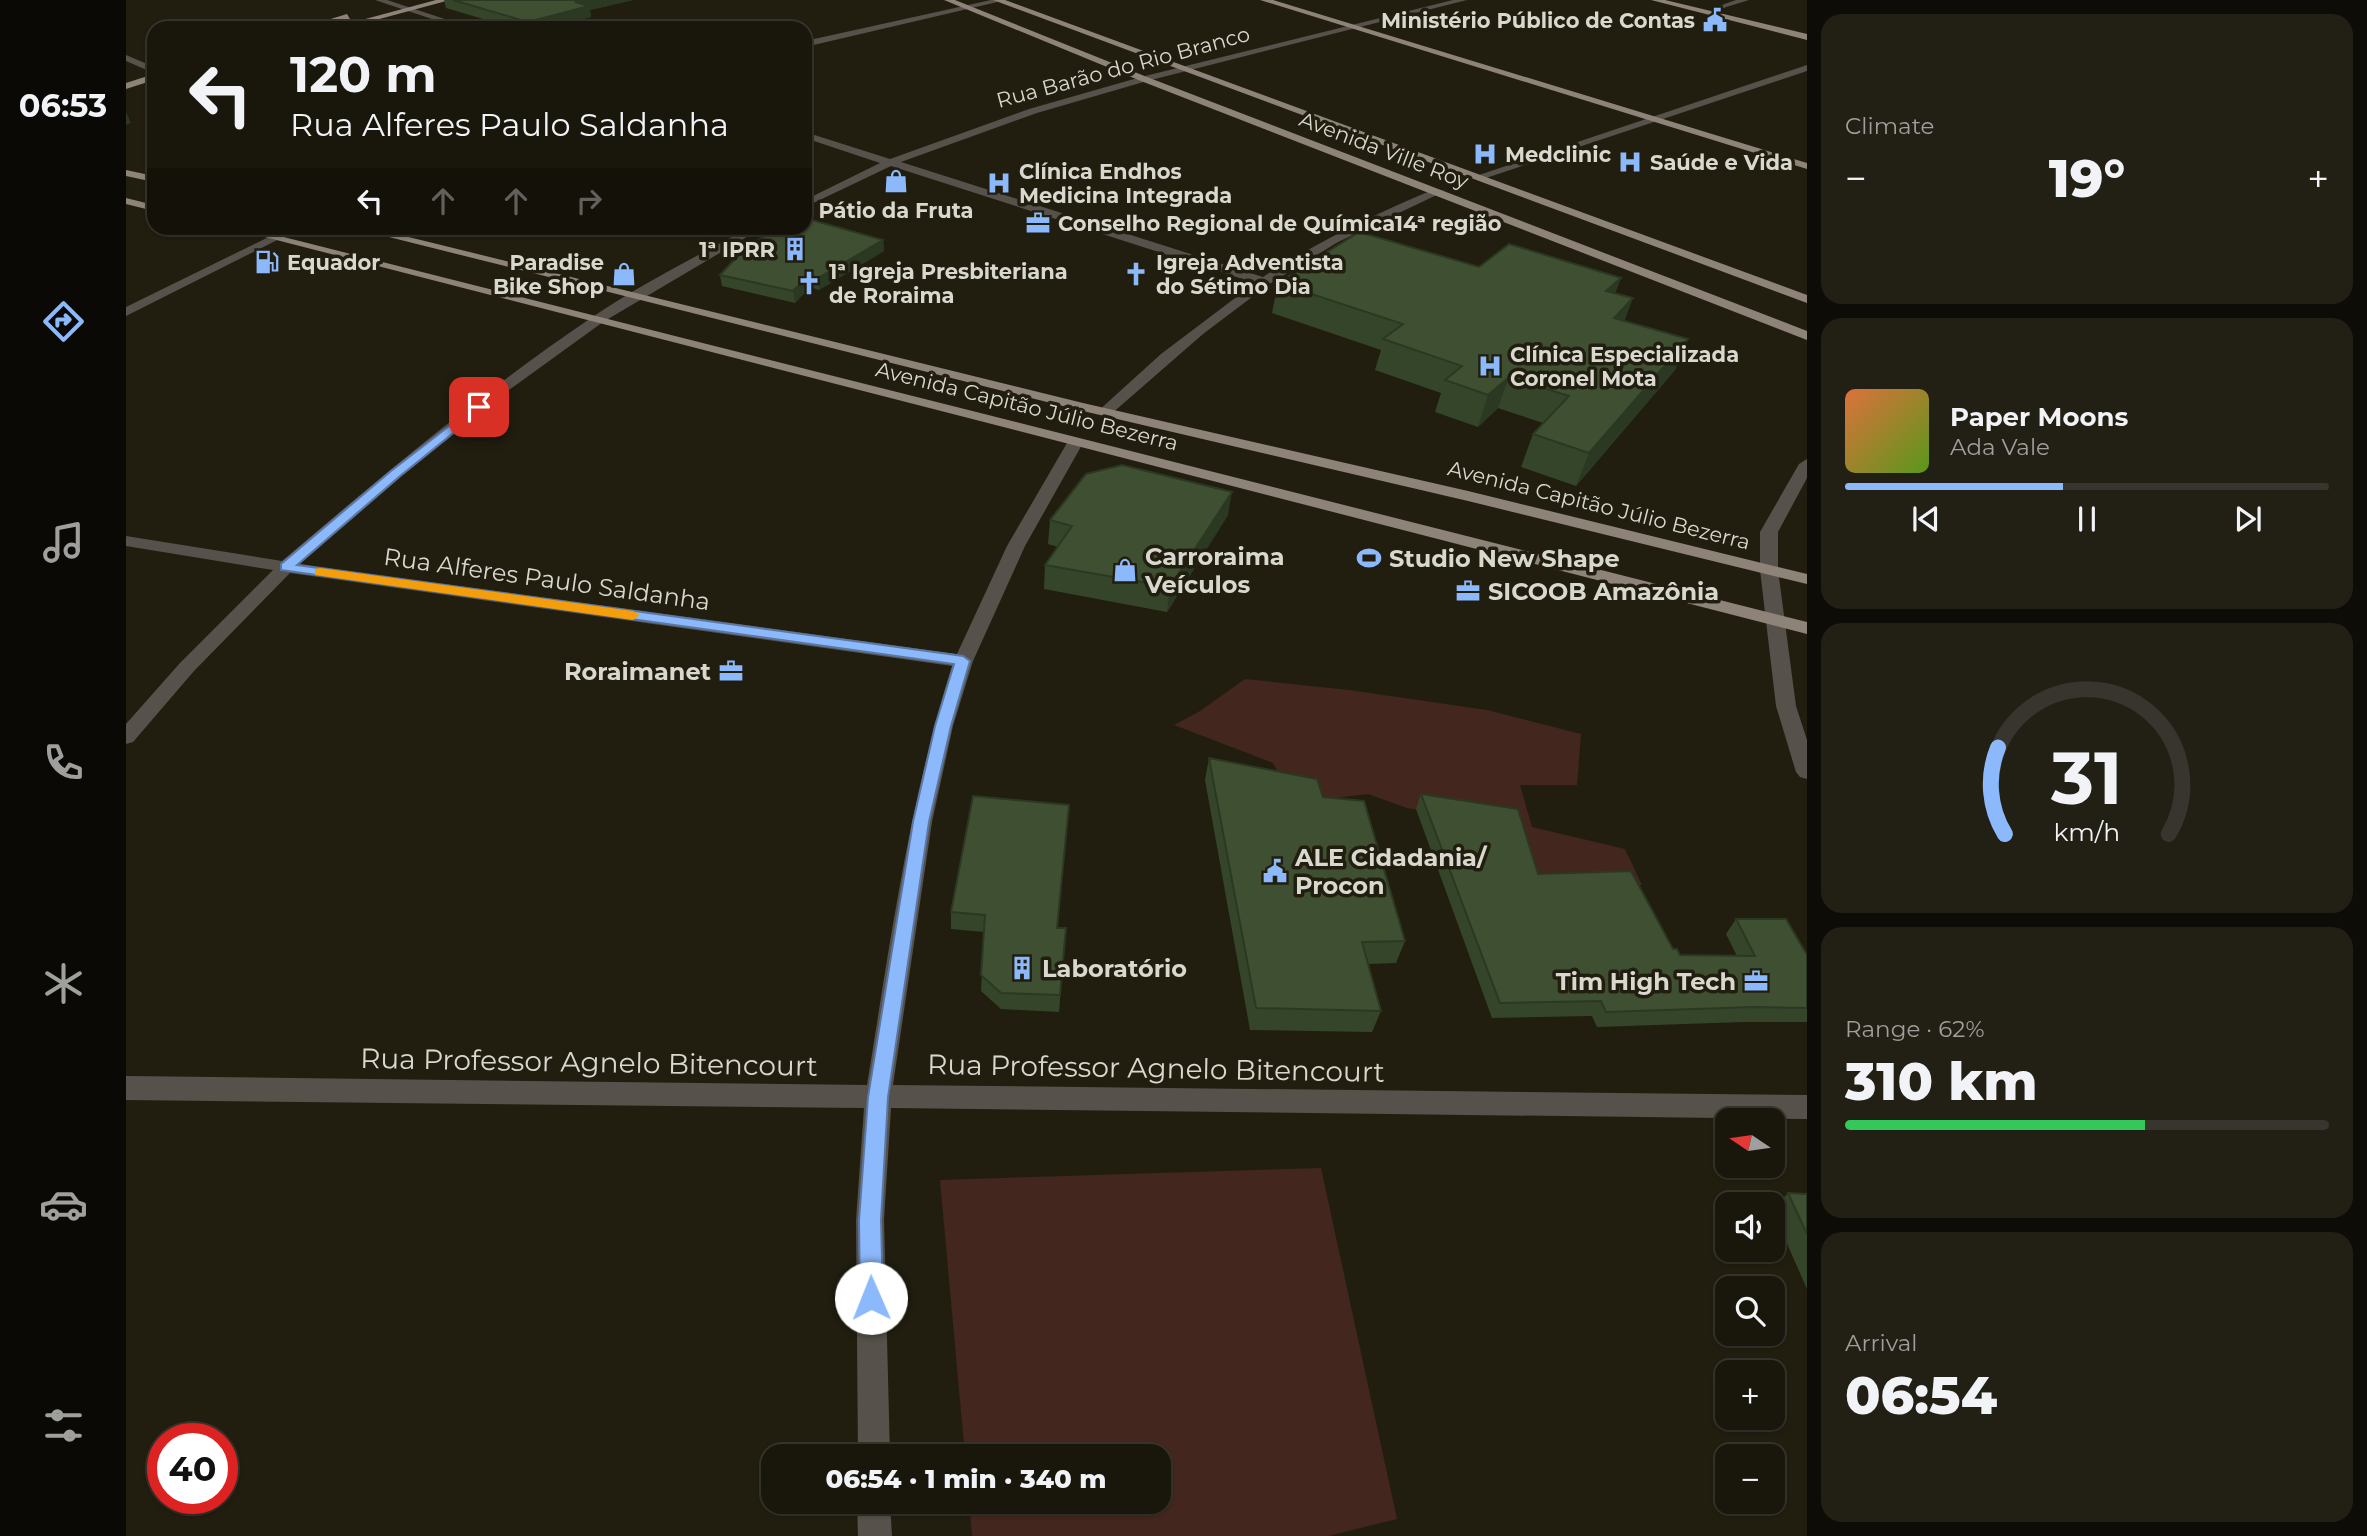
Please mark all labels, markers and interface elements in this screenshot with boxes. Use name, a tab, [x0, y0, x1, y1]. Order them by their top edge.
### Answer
public building icon: Ministério Público de Contas	[1701, 6, 1729, 34]
place label: Ministério Público de Contas	[1381, 8, 1695, 33]
street label: Rua Barão do Rio Branco	[994, 21, 1252, 113]
text: 120 m	[290, 45, 437, 104]
icon: left	[175, 49, 266, 140]
text: 06:53	[19, 86, 107, 125]
text: Rua Alferes Paulo Saldanha	[290, 105, 729, 144]
street label: Avenida Ville Roy	[1296, 106, 1473, 194]
text: Climate	[1845, 112, 1934, 140]
hospital icon: Medclinic	[1471, 140, 1499, 168]
place label: Medclinic	[1505, 142, 1612, 167]
text: 19°	[2049, 147, 2125, 210]
hospital icon: Saúde e Vida	[1616, 148, 1644, 176]
place label: Saúde e Vida	[1650, 150, 1793, 175]
text: −	[1845, 155, 1867, 202]
text: +	[2307, 155, 2329, 202]
place label: Clínica Endhos Medicina Integrada	[1019, 159, 1232, 208]
shop icon: Pátio da Fruta	[882, 167, 910, 195]
hospital icon: Clínica Endhos Medicina Integrada	[985, 169, 1013, 197]
icon: left	[351, 182, 389, 220]
icon: ahead	[424, 182, 462, 220]
icon: ahead	[497, 182, 535, 220]
icon: right	[570, 182, 608, 220]
place label: Pátio da Fruta	[818, 198, 974, 223]
office icon: Conselho Regional de Química14ª região	[1024, 209, 1052, 237]
place label: Conselho Regional de Química14ª região	[1058, 211, 1502, 236]
building icon: 1ª IPRR	[781, 235, 809, 263]
place label: 1ª IPRR	[699, 237, 775, 262]
fuel station icon: Equador	[253, 248, 281, 276]
place label: Equador	[287, 250, 380, 275]
place label: Paradise Bike Shop	[493, 250, 604, 299]
place label: Igreja Adventista do Sétimo Dia	[1156, 250, 1344, 299]
place label: 1ª Igreja Presbiteriana de Roraima	[829, 259, 1068, 308]
shop icon: Paradise Bike Shop	[610, 260, 638, 288]
church icon: Igreja Adventista do Sétimo Dia	[1122, 260, 1150, 288]
church icon: 1ª Igreja Presbiteriana de Roraima	[795, 269, 823, 297]
icon: directions	[39, 297, 88, 346]
place label: Clínica Especializada Coronel Mota	[1510, 342, 1739, 391]
hospital icon: Clínica Especializada Coronel Mota	[1476, 352, 1504, 380]
street label: Avenida Capitão Júlio Bezerra	[873, 356, 1181, 456]
pin	[449, 377, 509, 437]
icon: arrive	[460, 388, 498, 426]
text: Paper Moons	[1950, 401, 2128, 433]
text: Ada Vale	[1950, 433, 2050, 461]
street label: Avenida Capitão Júlio Bezerra	[1445, 455, 1753, 555]
icon: previous	[1907, 500, 1945, 538]
icon: pause	[2068, 500, 2106, 538]
icon: next	[2229, 500, 2267, 538]
icon: music	[39, 518, 88, 567]
street label: Rua Alferes Paulo Saldanha	[382, 542, 712, 616]
place label: Carroraima Veículos	[1144, 542, 1285, 599]
sports icon: Studio New Shape	[1355, 544, 1383, 572]
place label: Studio New Shape	[1389, 544, 1620, 573]
shop icon: Carroraima Veículos	[1111, 556, 1139, 584]
office icon: SICOOB Amazônia	[1454, 577, 1482, 605]
place label: SICOOB Amazônia	[1488, 577, 1719, 606]
place label: Roraimanet	[564, 657, 712, 686]
office icon: Roraimanet	[717, 657, 745, 685]
text: 31	[2050, 734, 2123, 822]
icon: phone	[39, 738, 88, 787]
text: km/h	[2054, 817, 2120, 847]
place label: ALE Cidadania/ Procon	[1294, 843, 1488, 900]
public building icon: ALE Cidadania/ Procon	[1261, 857, 1289, 885]
building icon: Laboratório	[1008, 954, 1036, 982]
place label: Laboratório	[1042, 954, 1187, 983]
icon: climate	[39, 959, 88, 1008]
place label: Tim High Tech	[1556, 967, 1736, 996]
office icon: Tim High Tech	[1742, 967, 1770, 995]
text: Range · 62%	[1845, 1015, 1985, 1043]
street label: Rua Professor Agnelo Bitencourt	[360, 1041, 818, 1083]
street label: Rua Professor Agnelo Bitencourt	[927, 1047, 1385, 1089]
text: 310 km	[1845, 1050, 2038, 1113]
north arrow	[1715, 1108, 1785, 1178]
map controls	[1715, 1108, 1785, 1514]
icon: car	[39, 1180, 88, 1229]
button: sound	[1715, 1192, 1785, 1262]
position arrow	[834, 1261, 908, 1335]
button: search	[1715, 1276, 1785, 1346]
text: Arrival	[1845, 1329, 1918, 1357]
button: +	[1715, 1360, 1785, 1430]
text: 06:54	[1845, 1364, 1997, 1427]
icon: filters	[39, 1401, 88, 1450]
speed limit sign: 40	[147, 1423, 238, 1514]
button: −	[1715, 1444, 1785, 1514]
text: 06:54 · 1 min · 340 m	[825, 1463, 1107, 1495]

